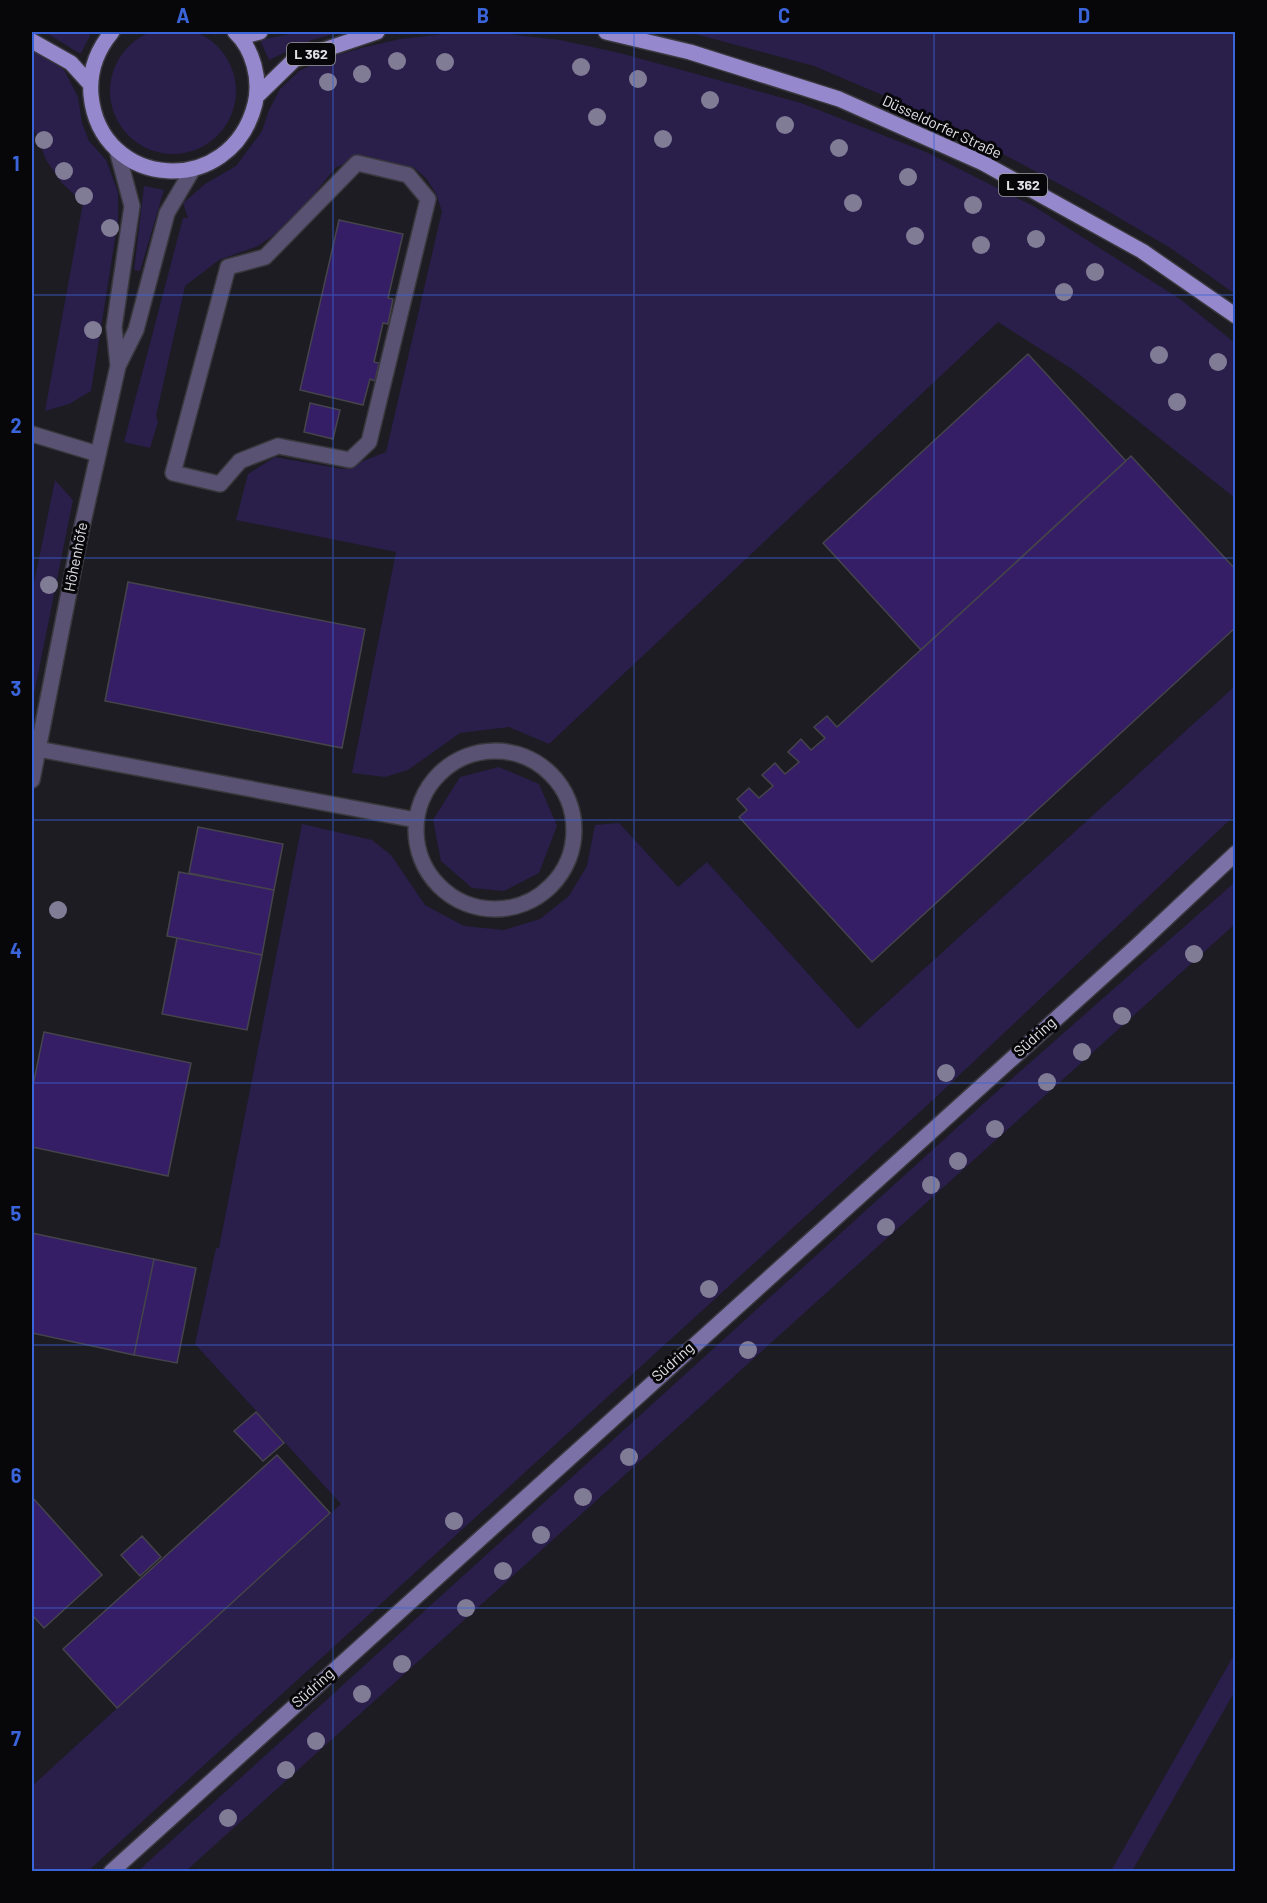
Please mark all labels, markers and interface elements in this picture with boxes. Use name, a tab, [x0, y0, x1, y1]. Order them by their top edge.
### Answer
text: A	[176, 3, 190, 27]
text: B	[477, 3, 489, 27]
text: C	[778, 3, 790, 27]
text: D	[1078, 3, 1090, 27]
road number: L 362	[287, 43, 335, 65]
street label: Düsseldorfer Straße	[880, 91, 1005, 162]
text: 1	[12, 151, 20, 175]
road number: L 362	[999, 174, 1047, 196]
text: 2	[10, 413, 22, 437]
street label: Höhenhöfe	[59, 521, 91, 593]
text: 3	[11, 676, 21, 700]
text: 4	[10, 938, 22, 962]
street label: Südring	[1010, 1013, 1059, 1060]
text: 5	[11, 1201, 22, 1225]
street label: Südring	[648, 1338, 697, 1385]
text: 6	[11, 1463, 22, 1487]
street label: Südring	[288, 1664, 337, 1711]
text: 7	[11, 1726, 21, 1750]

